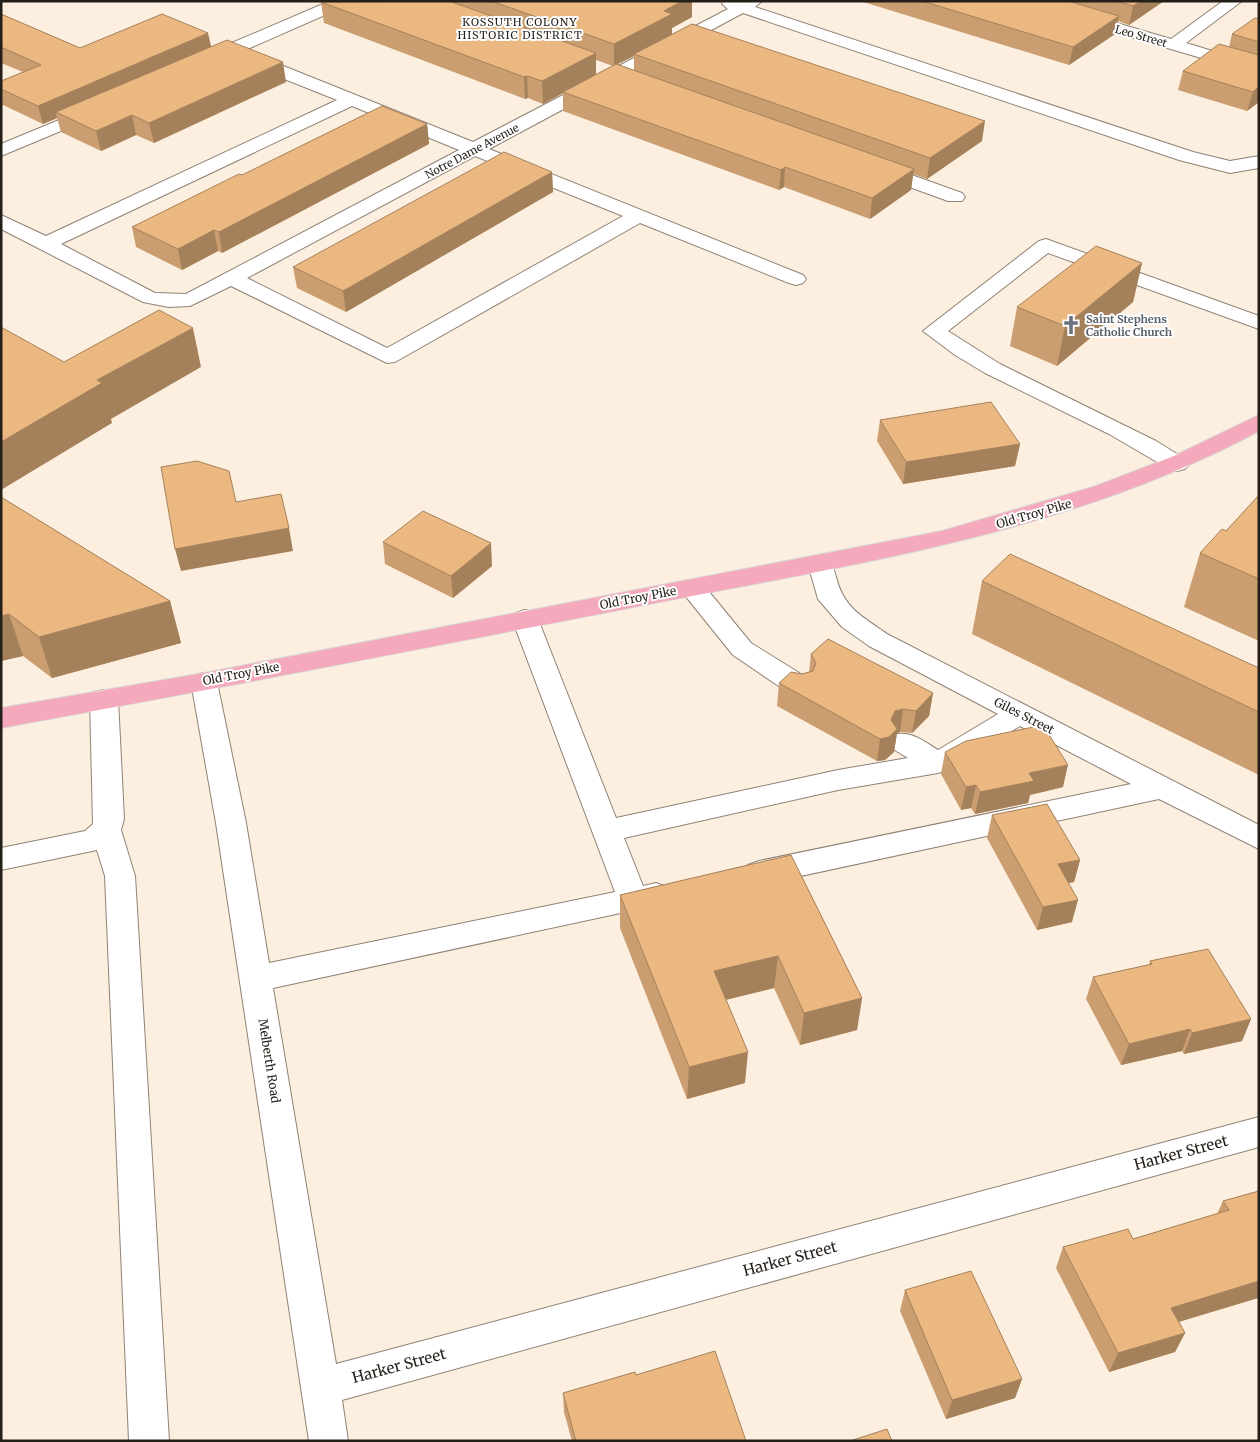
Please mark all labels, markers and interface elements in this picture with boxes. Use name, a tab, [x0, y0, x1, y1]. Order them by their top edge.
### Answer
district label: KOSSUTH COLONY HISTORIC DISTRICT	[457, 15, 583, 42]
street label: Leo Street	[1113, 22, 1169, 50]
street label: Notre Dame Avenue	[423, 120, 522, 182]
place label: Saint Stephens Catholic Church	[1086, 312, 1173, 339]
church icon: Saint Stephens Catholic Church	[1060, 314, 1082, 336]
street label: Old Troy Pike	[995, 496, 1073, 531]
street label: Old Troy Pike	[598, 583, 677, 612]
street label: Old Troy Pike	[201, 659, 280, 688]
street label: Giles Street	[992, 694, 1057, 737]
street label: Melberth Road	[255, 1018, 284, 1104]
street label: Harker Street	[1132, 1131, 1230, 1174]
street label: Harker Street	[741, 1237, 839, 1280]
street label: Harker Street	[350, 1344, 448, 1387]

